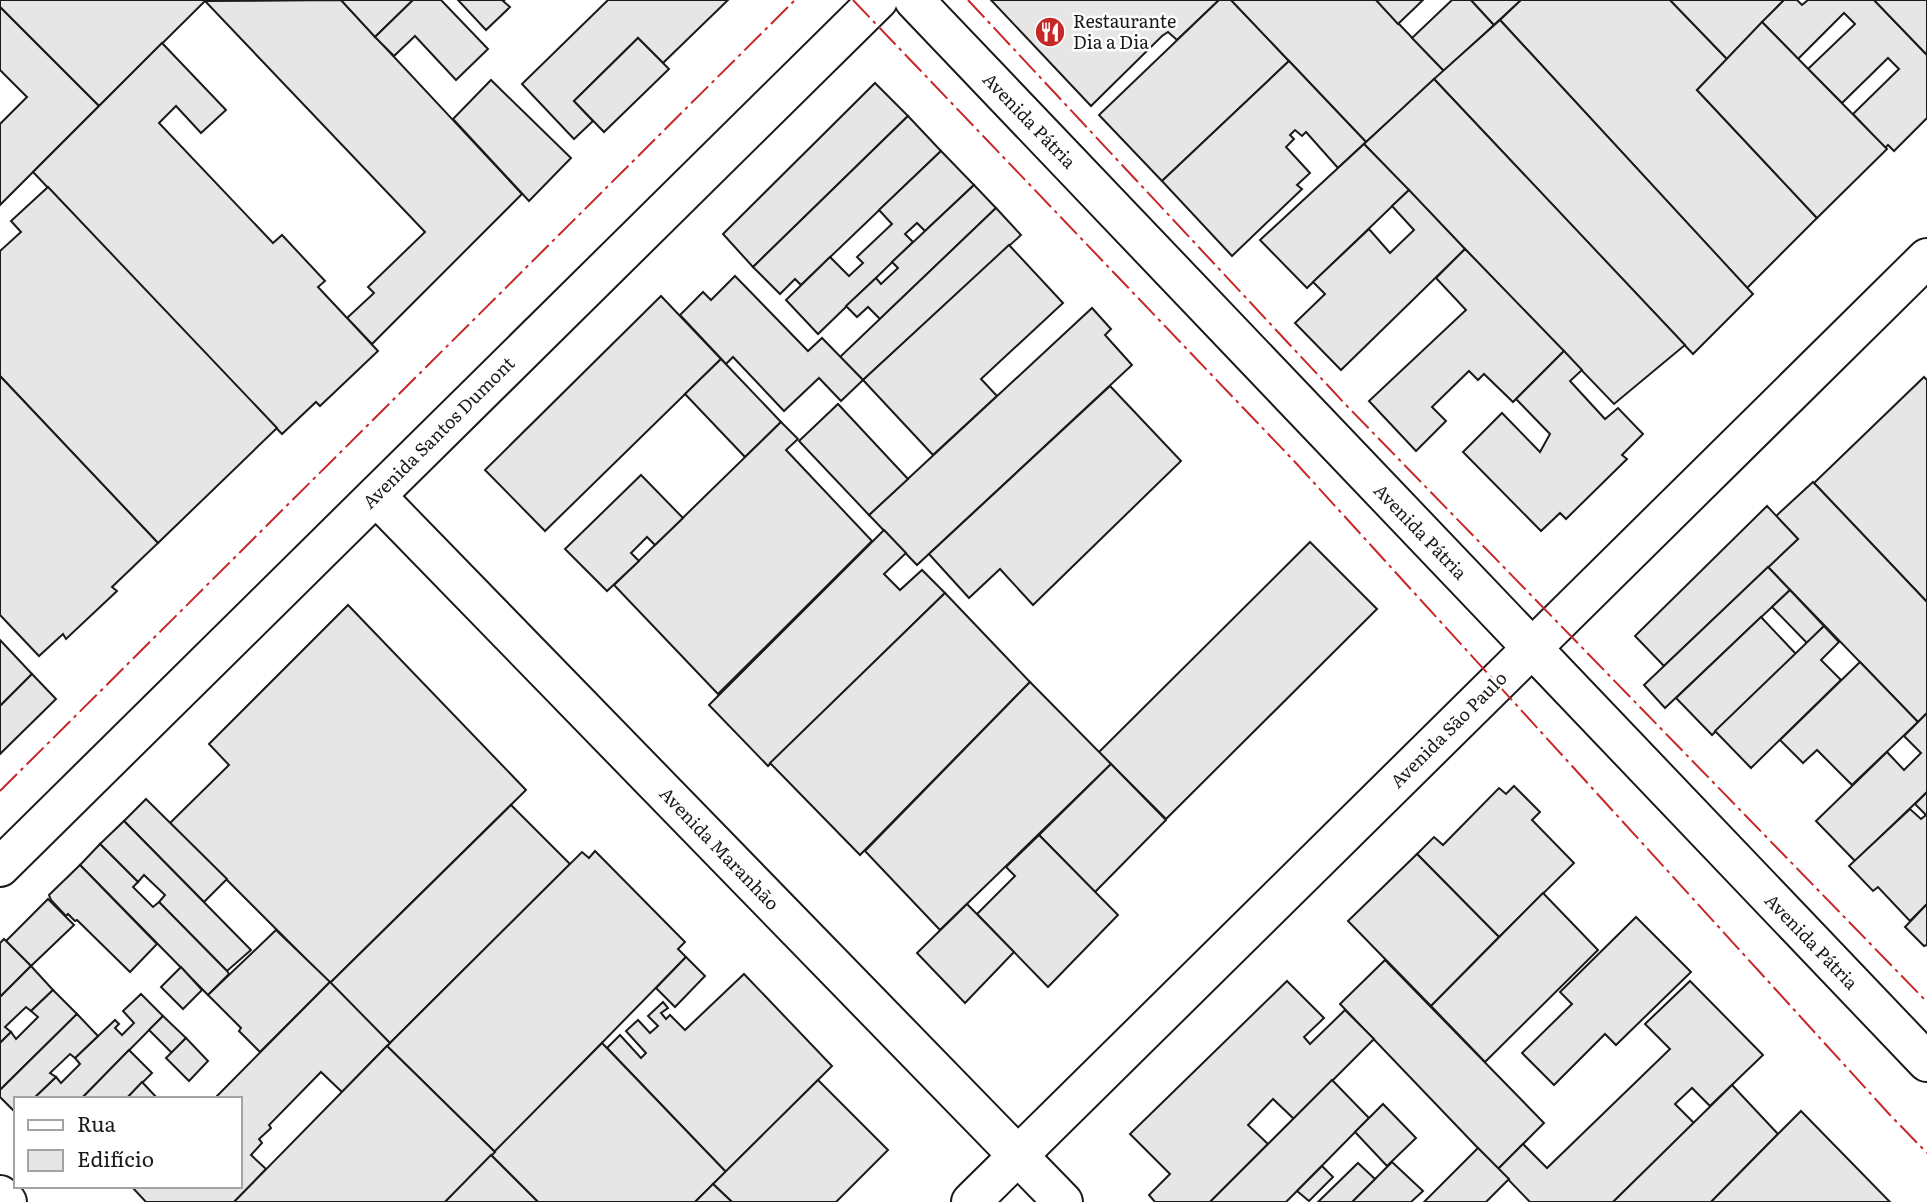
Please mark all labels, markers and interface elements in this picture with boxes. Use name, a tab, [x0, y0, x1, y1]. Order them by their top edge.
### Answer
place label: Restaurante Dia a Dia	[1073, 7, 1176, 55]
restaurant icon: Restaurante Dia a Dia	[1033, 15, 1067, 49]
street label: Avenida Pátria	[977, 66, 1083, 174]
street label: Avenida Santos Dumont	[356, 349, 521, 514]
street label: Avenida Pátria	[1368, 477, 1474, 585]
street label: Avenida São Paulo	[1383, 664, 1512, 793]
street label: Avenida Maranhão	[654, 780, 786, 916]
street label: Avenida Pátria	[1759, 887, 1865, 995]
legend	[14, 1097, 242, 1188]
text: Rua	[77, 1107, 117, 1138]
text: Edifício	[77, 1142, 154, 1173]

